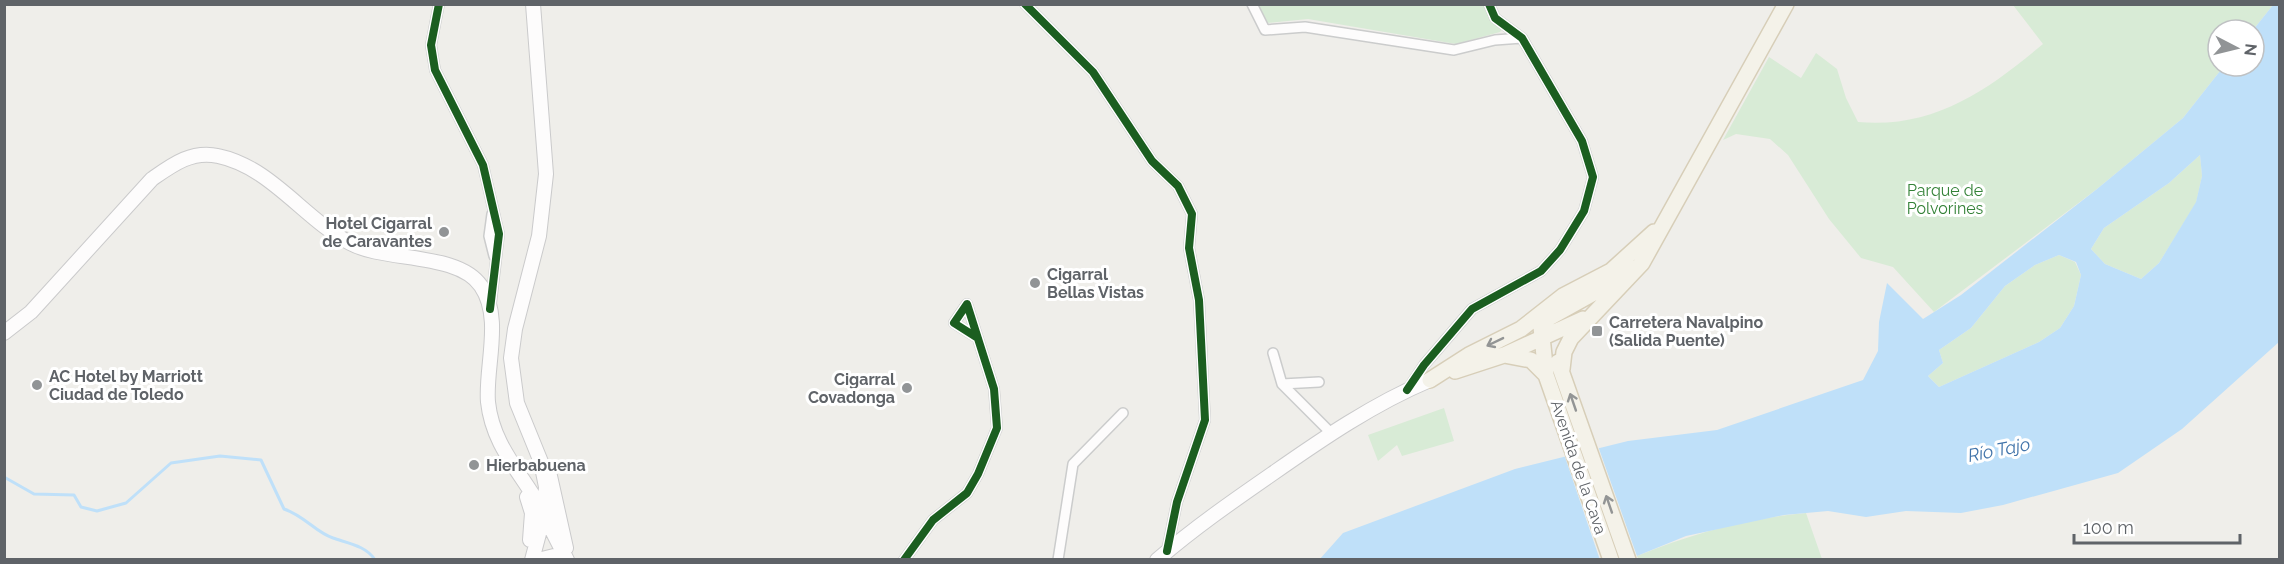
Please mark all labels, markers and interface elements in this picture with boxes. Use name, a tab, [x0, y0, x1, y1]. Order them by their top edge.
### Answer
north arrow	[2206, 18, 2266, 78]
text: N	[2240, 43, 2261, 57]
park label: Parque de Polvorines	[1907, 181, 1984, 218]
place label: Hotel Cigarral de Caravantes	[322, 214, 433, 251]
marker: Hotel Cigarral de Caravantes	[437, 225, 451, 239]
place label: Cigarral Bellas Vistas	[1047, 265, 1144, 302]
marker: Cigarral Bellas Vistas	[1028, 276, 1042, 290]
place label: Carretera Navalpino (Salida Puente)	[1609, 313, 1763, 350]
marker: Carretera Navalpino (Salida Puente)	[1590, 324, 1604, 338]
one-way arrow	[1487, 336, 1505, 348]
place label: AC Hotel by Marriott Ciudad de Toledo	[49, 367, 203, 404]
place label: Cigarral Covadonga	[808, 370, 896, 407]
marker: AC Hotel by Marriott Ciudad de Toledo	[30, 378, 44, 392]
marker: Cigarral Covadonga	[900, 381, 914, 395]
one-way arrow	[1567, 393, 1578, 412]
street label: Avenida de la Cava	[1547, 398, 1610, 537]
water label: Río Tajo	[1966, 433, 2032, 466]
place label: Hierbabuena	[486, 456, 586, 475]
marker: Hierbabuena	[467, 458, 481, 472]
one-way arrow	[1603, 495, 1614, 514]
scale bar	[2074, 507, 2240, 545]
text: 100 m	[2083, 517, 2134, 538]

